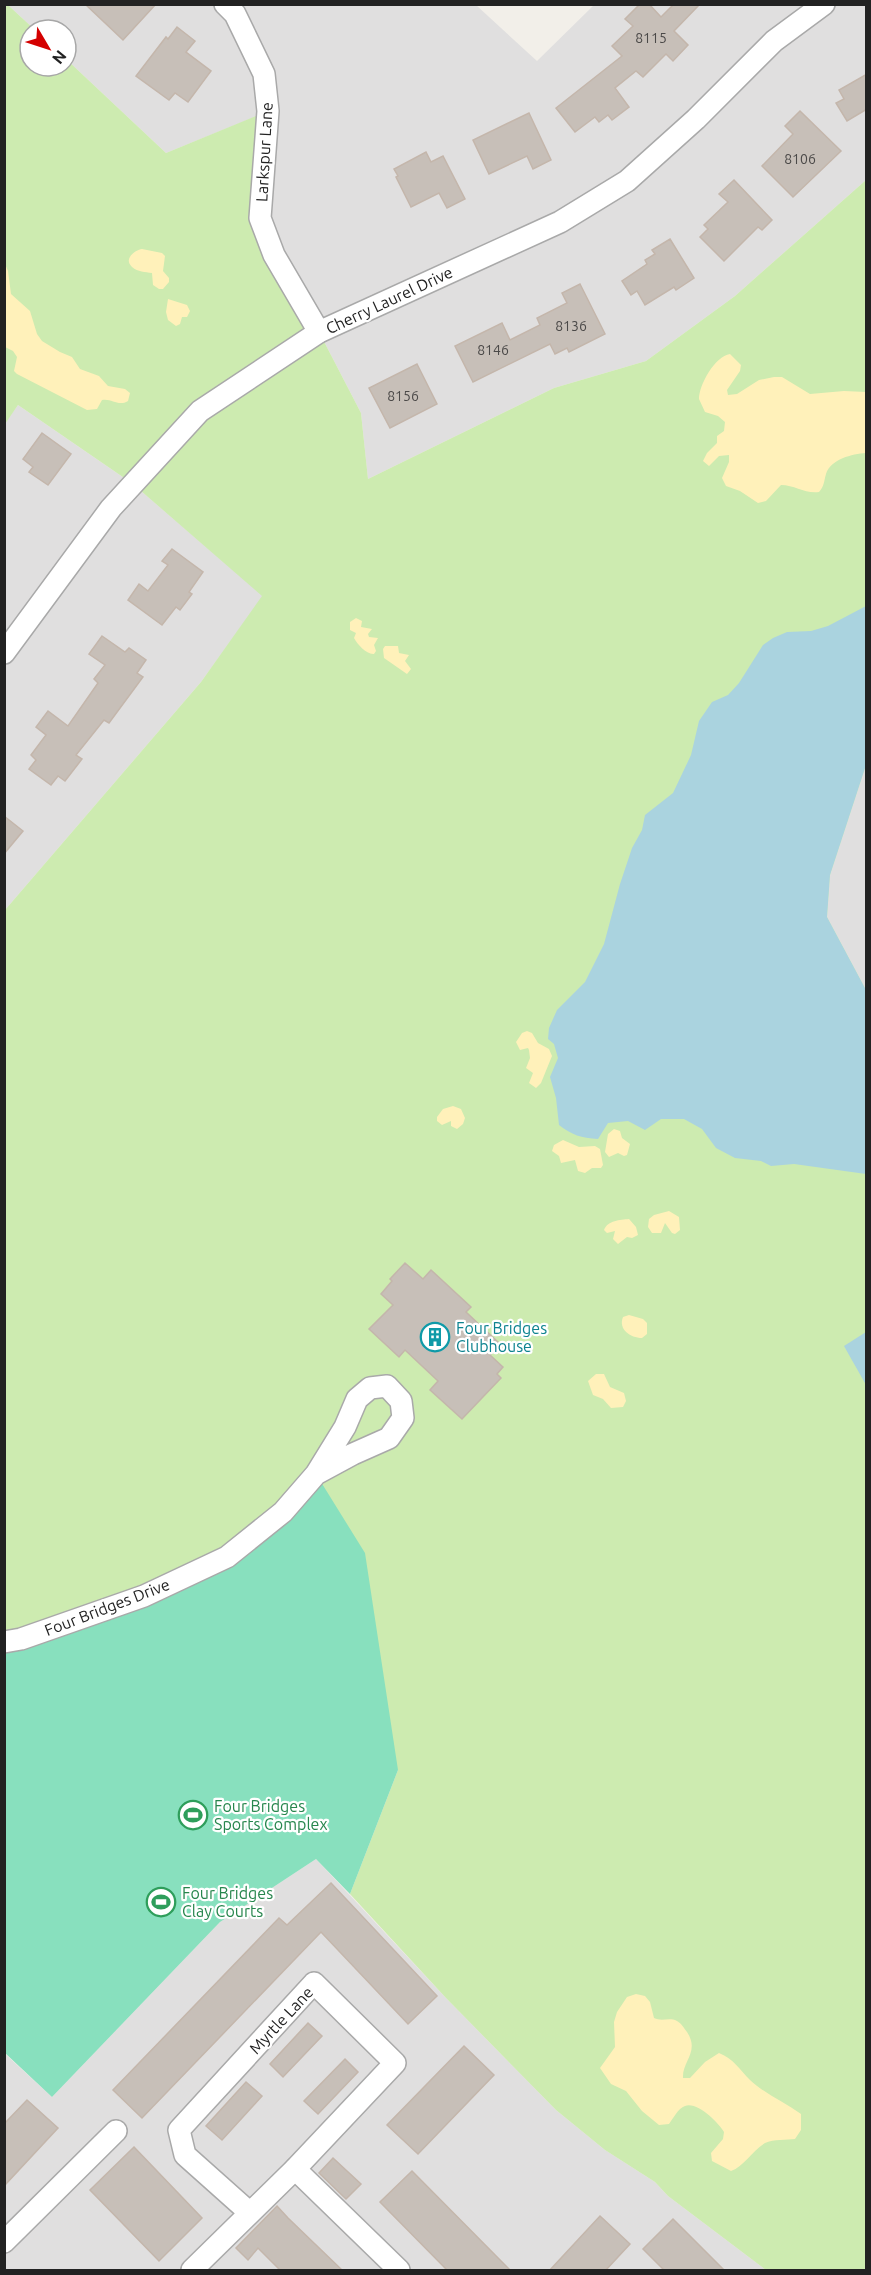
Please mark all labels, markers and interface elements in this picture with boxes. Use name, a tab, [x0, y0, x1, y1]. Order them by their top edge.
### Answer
north arrow	[18, 18, 78, 78]
house number: 8115	[635, 30, 667, 46]
text: N	[49, 47, 70, 68]
street label: Larkspur Lane	[252, 102, 276, 202]
house number: 8106	[784, 151, 816, 167]
street label: Cherry Laurel Drive	[323, 263, 455, 337]
house number: 8136	[555, 318, 587, 334]
house number: 8146	[477, 342, 509, 358]
house number: 8156	[387, 388, 419, 404]
place label: Four Bridges Clubhouse	[456, 1319, 547, 1355]
building icon: Four Bridges Clubhouse	[419, 1321, 451, 1353]
street label: Four Bridges Drive	[42, 1575, 172, 1639]
place label: Four Bridges Sports Complex	[214, 1797, 328, 1833]
sports icon: Four Bridges Sports Complex	[177, 1799, 209, 1831]
place label: Four Bridges Clay Courts	[182, 1884, 273, 1920]
sports icon: Four Bridges Clay Courts	[145, 1886, 177, 1918]
street label: Myrtle Lane	[245, 1983, 317, 2057]

